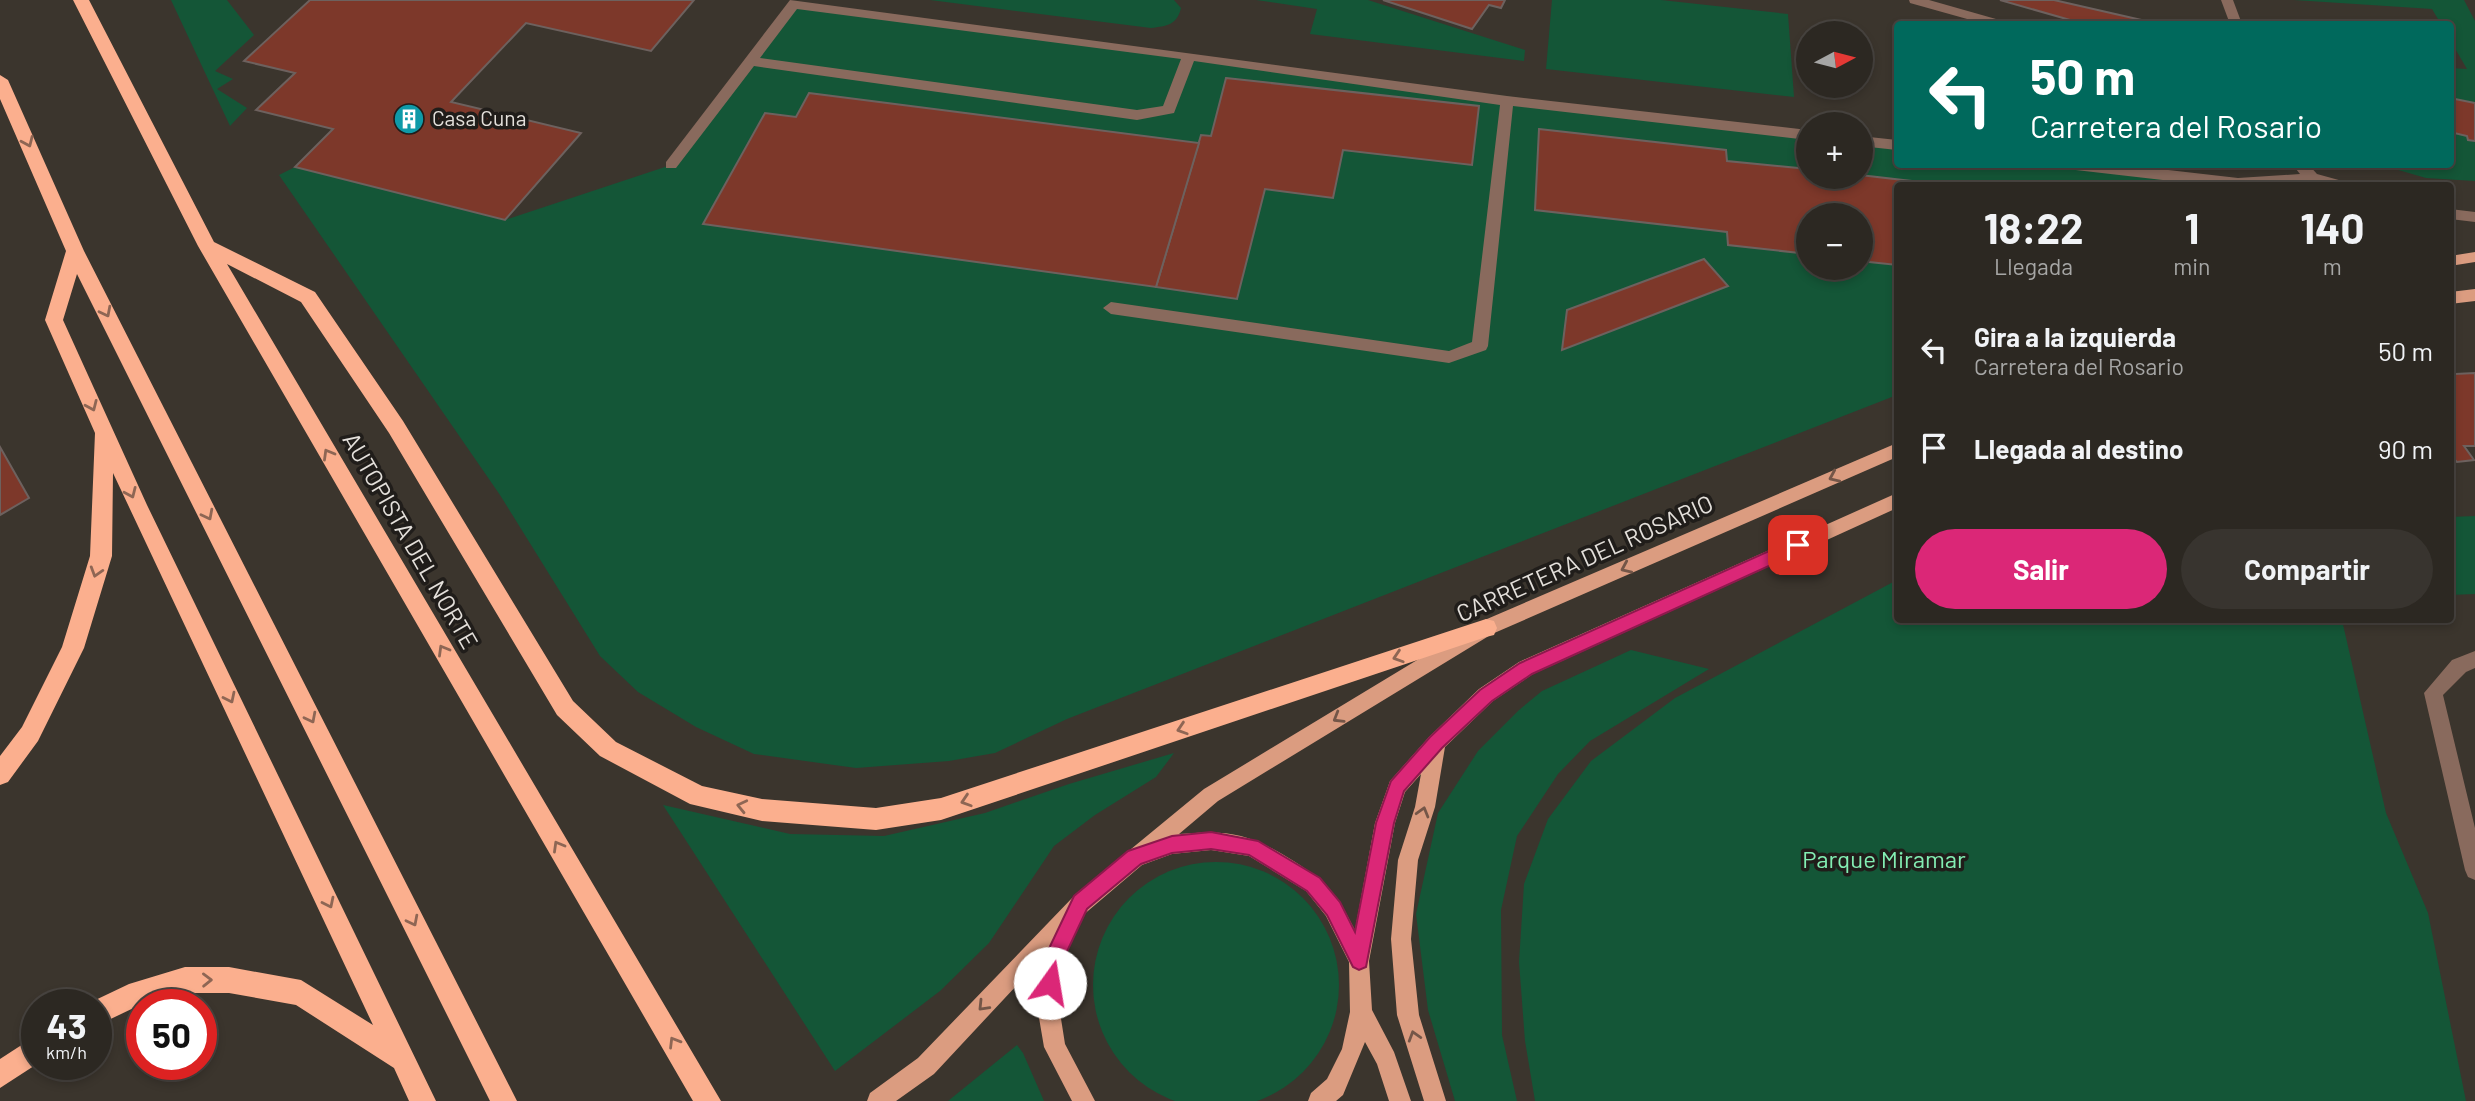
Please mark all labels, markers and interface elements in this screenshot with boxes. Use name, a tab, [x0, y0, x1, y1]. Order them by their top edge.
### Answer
north arrow	[1796, 21, 1872, 98]
map controls	[1796, 21, 1873, 280]
text: 50 m	[2030, 46, 2135, 105]
icon: left	[1915, 49, 2006, 140]
building icon: Casa Cuna	[392, 102, 426, 136]
place label: Casa Cuna	[432, 105, 526, 130]
text: Carretera del Rosario	[2030, 106, 2322, 144]
button: +	[1796, 112, 1873, 189]
one-way arrow	[19, 136, 33, 148]
text: 18:22	[1984, 202, 2084, 252]
text: 1	[2184, 202, 2199, 252]
text: 140	[2300, 202, 2364, 252]
button: −	[1796, 203, 1873, 280]
text: Llegada	[1994, 252, 2073, 280]
text: min	[2173, 252, 2211, 280]
text: m	[2323, 252, 2342, 280]
one-way arrow	[98, 305, 112, 317]
text: Gira a la izquierda	[1974, 321, 2176, 352]
icon: left	[1915, 331, 1953, 369]
text: 50 m	[2378, 335, 2433, 366]
text: Carretera del Rosario	[1974, 352, 2184, 380]
one-way arrow	[84, 398, 98, 411]
street label: AUTOPISTA DEL NORTE	[338, 427, 485, 654]
icon: arrive	[1915, 429, 1953, 467]
text: Llegada al destino	[1974, 433, 2183, 464]
text: 90 m	[2378, 433, 2433, 464]
one-way arrow	[324, 448, 337, 461]
one-way arrow	[1829, 469, 1842, 483]
one-way arrow	[123, 486, 137, 498]
street label: CARRETERA DEL ROSARIO	[1452, 488, 1717, 627]
one-way arrow	[200, 508, 214, 520]
pin	[1768, 515, 1828, 575]
icon: arrive	[1779, 526, 1817, 564]
button: Salir	[1915, 529, 2167, 609]
button: Compartir	[2181, 529, 2433, 609]
one-way arrow	[1621, 560, 1633, 574]
one-way arrow	[89, 565, 104, 577]
one-way arrow	[439, 644, 452, 657]
one-way arrow	[1393, 649, 1405, 664]
one-way arrow	[221, 691, 235, 703]
one-way arrow	[1333, 710, 1346, 723]
one-way arrow	[302, 711, 316, 723]
one-way arrow	[1177, 721, 1189, 735]
one-way arrow	[961, 793, 973, 807]
one-way arrow	[736, 799, 748, 814]
one-way arrow	[1415, 807, 1429, 819]
one-way arrow	[553, 841, 566, 854]
park label: Parque Miramar	[1802, 844, 1966, 873]
one-way arrow	[320, 896, 334, 908]
one-way arrow	[405, 914, 419, 926]
position arrow	[1013, 946, 1087, 1020]
one-way arrow	[203, 972, 213, 988]
speed limit sign: 50	[126, 989, 217, 1080]
one-way arrow	[978, 997, 991, 1010]
text: 43	[46, 1004, 87, 1046]
one-way arrow	[1408, 1030, 1423, 1042]
one-way arrow	[669, 1037, 682, 1050]
text: km/h	[46, 1041, 87, 1063]

